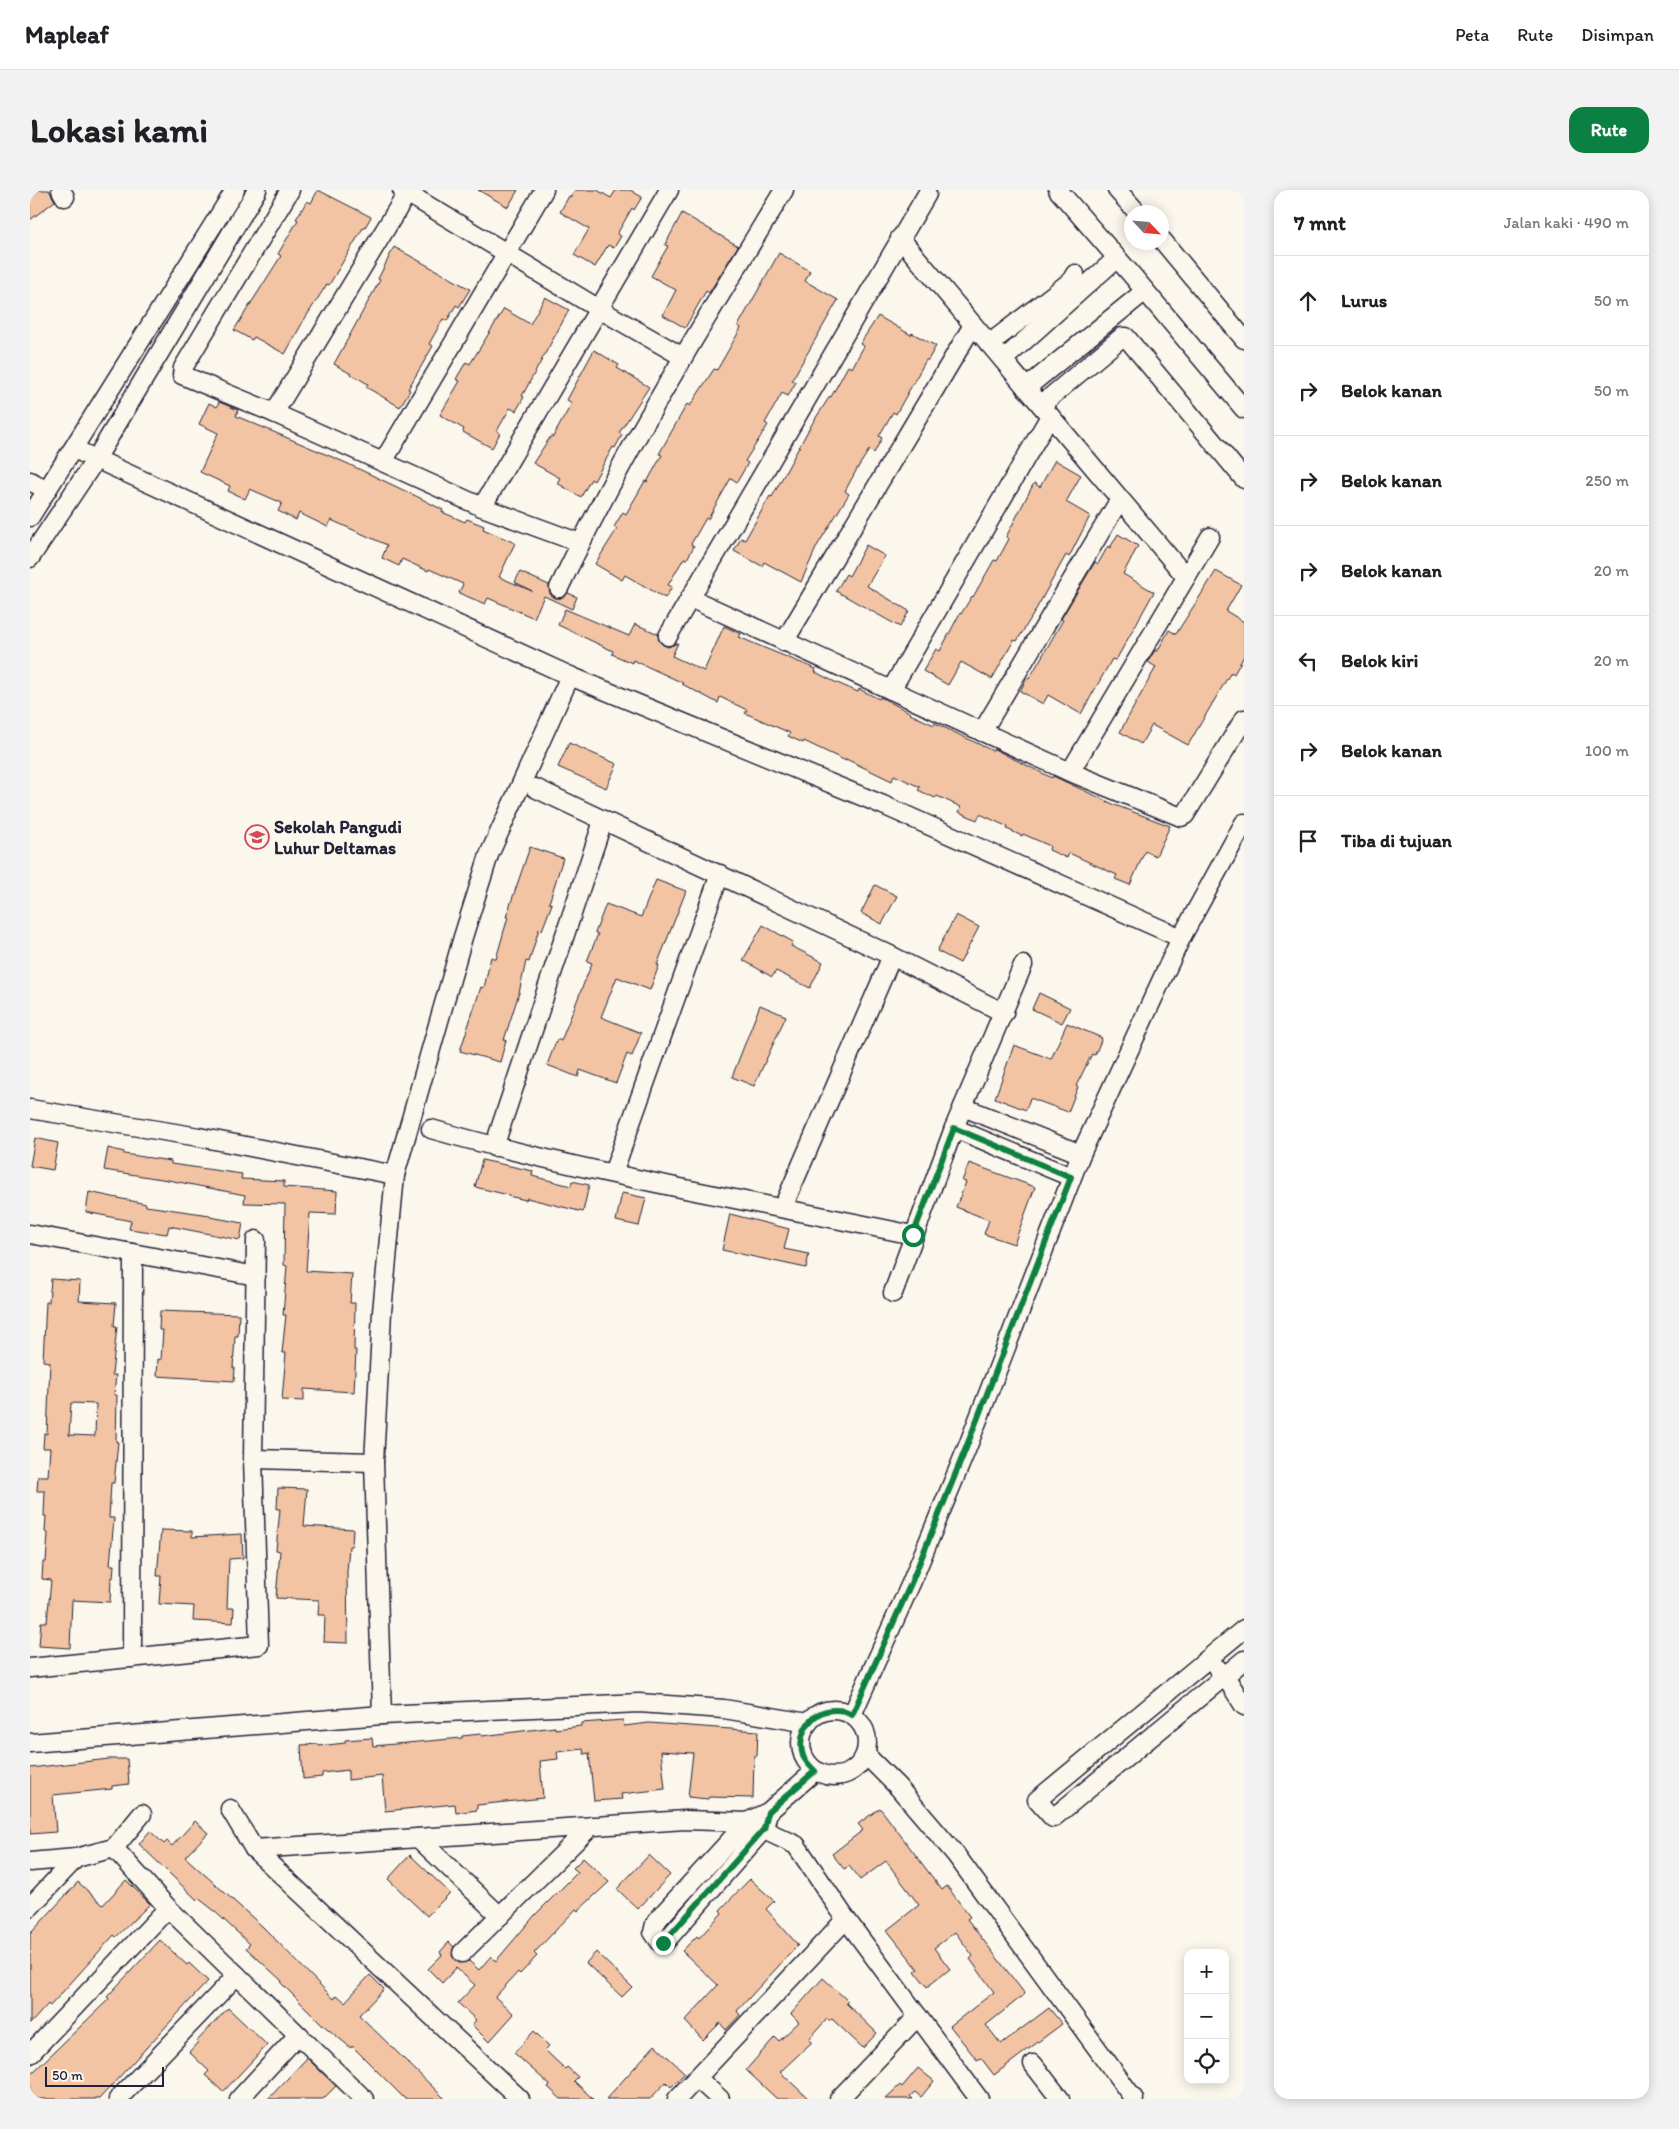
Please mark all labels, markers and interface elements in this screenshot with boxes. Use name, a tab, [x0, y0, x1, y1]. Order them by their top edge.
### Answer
text: Mapleaf	[25, 20, 109, 49]
text: Peta	[1455, 24, 1489, 46]
text: Rute	[1517, 24, 1553, 46]
text: Disimpan	[1581, 24, 1654, 46]
button: Rute	[1569, 107, 1649, 153]
text: Lokasi kami	[30, 109, 208, 151]
north arrow	[1124, 205, 1169, 250]
text: 7 mnt	[1294, 210, 1346, 235]
text: Jalan kaki · 490 m	[1504, 213, 1629, 232]
icon: ahead	[1294, 287, 1322, 315]
text: Lurus	[1341, 289, 1387, 312]
text: 50 m	[1594, 291, 1629, 310]
icon: right	[1294, 377, 1322, 405]
text: Belok kanan	[1341, 379, 1442, 402]
text: 50 m	[1594, 381, 1629, 400]
icon: right	[1294, 467, 1322, 495]
text: Belok kanan	[1341, 469, 1442, 492]
text: 250 m	[1585, 471, 1629, 490]
icon: right	[1294, 557, 1322, 585]
text: Belok kanan	[1341, 559, 1442, 582]
text: 20 m	[1594, 561, 1629, 580]
icon: left	[1294, 647, 1322, 675]
text: Belok kiri	[1341, 649, 1418, 672]
text: 20 m	[1594, 651, 1629, 670]
icon: right	[1294, 737, 1322, 765]
text: Belok kanan	[1341, 739, 1442, 762]
text: 100 m	[1585, 741, 1629, 760]
place label: Sekolah Pangudi Luhur Deltamas	[274, 816, 402, 859]
school or university icon: Sekolah Pangudi Luhur Deltamas	[244, 824, 270, 850]
icon: arrive	[1294, 827, 1322, 855]
text: Tiba di tujuan	[1341, 829, 1452, 852]
route start	[902, 1224, 925, 1247]
route end	[652, 1932, 675, 1955]
map controls	[1184, 1949, 1229, 2084]
button: +	[1184, 1949, 1229, 1994]
button: −	[1184, 1994, 1229, 2039]
button: locate	[1184, 2039, 1229, 2084]
scale bar	[45, 2064, 164, 2087]
text: 50 m	[52, 2067, 83, 2084]

